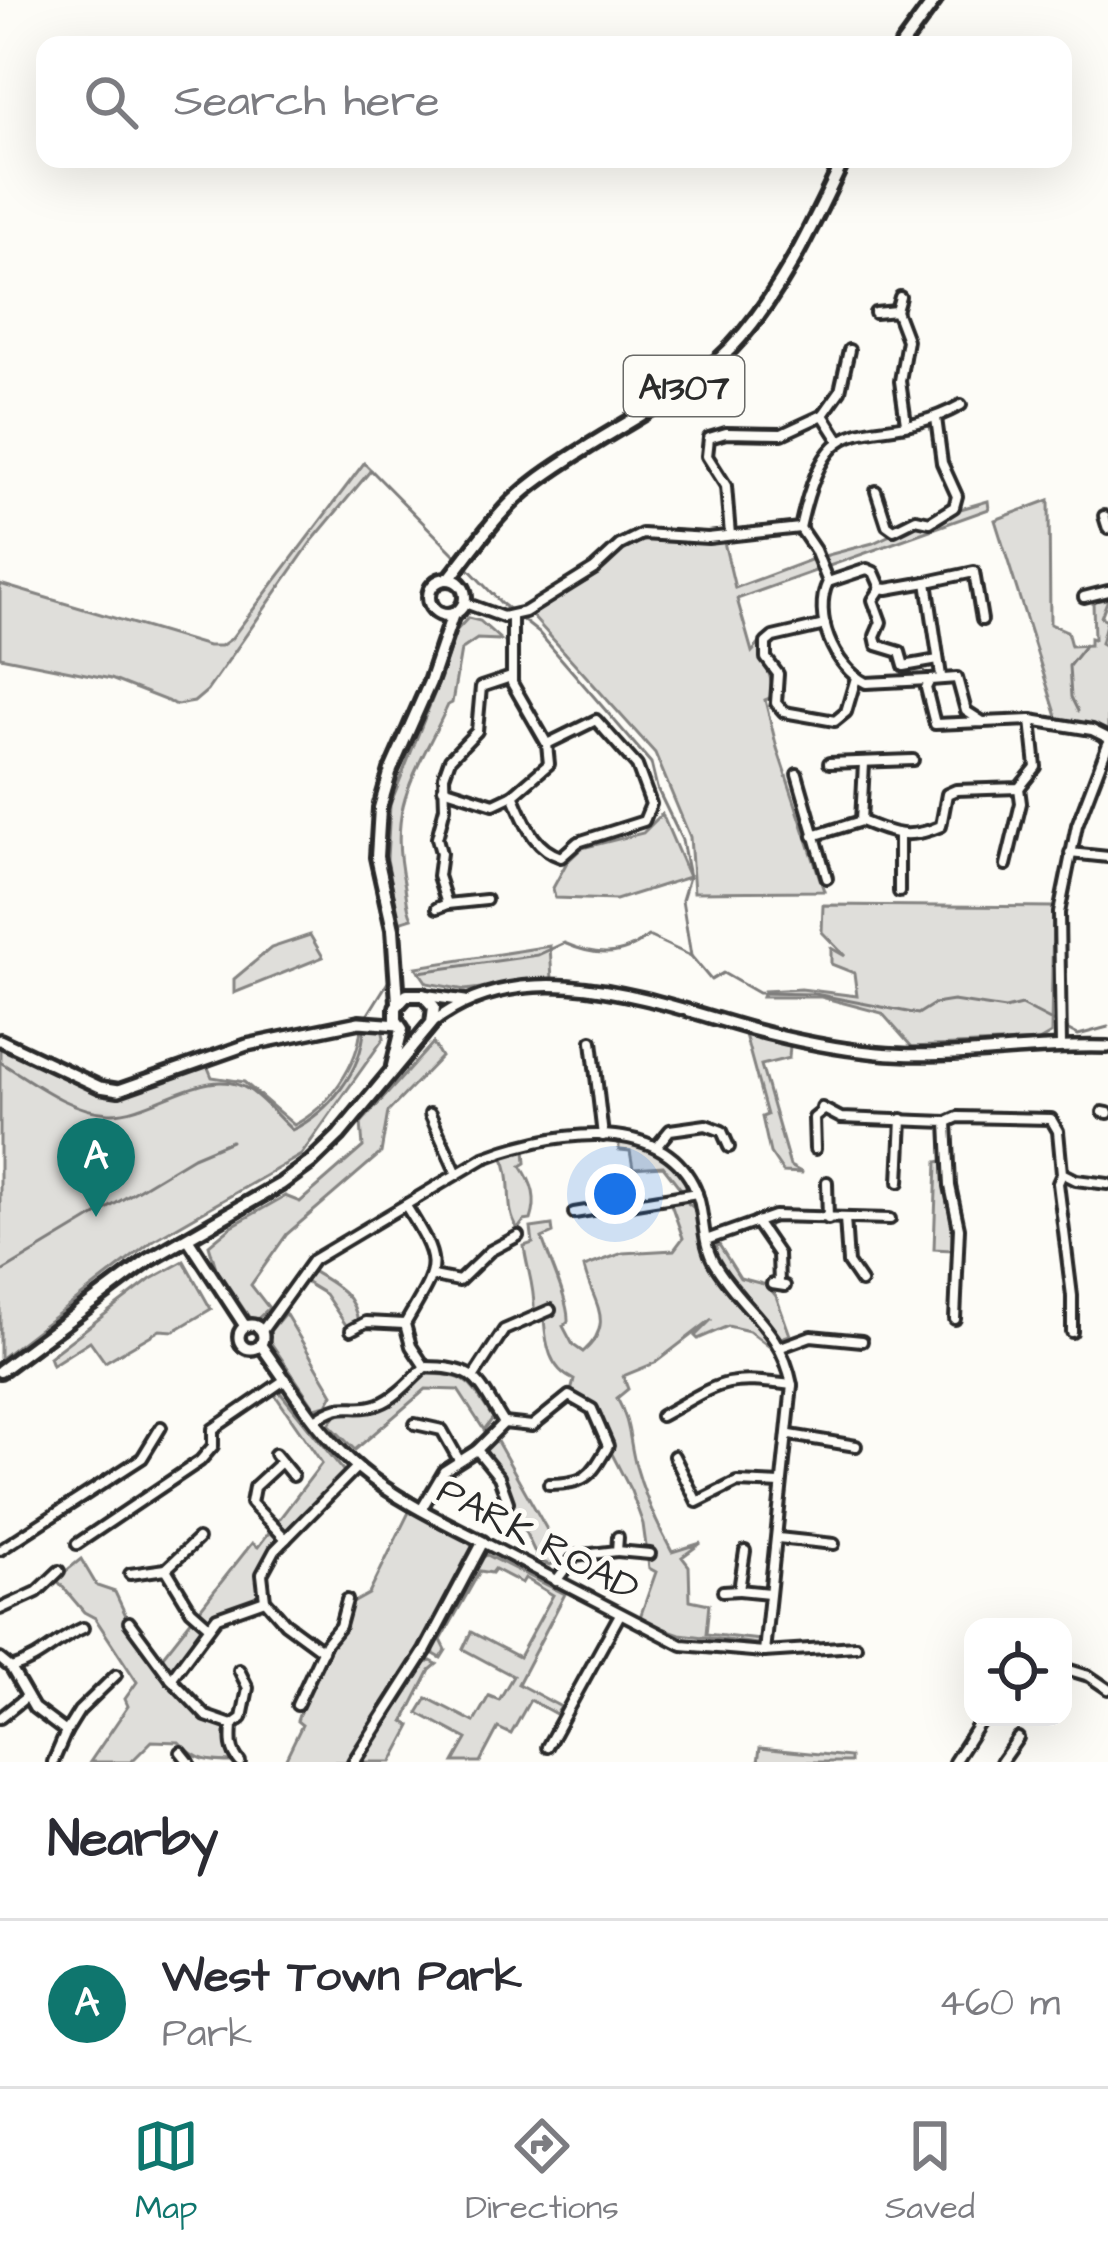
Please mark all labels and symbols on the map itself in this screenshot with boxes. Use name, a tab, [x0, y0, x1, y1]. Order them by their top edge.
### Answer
road number: A1307	[624, 356, 744, 416]
pin: A	[57, 1118, 135, 1217]
your location	[585, 1164, 645, 1224]
street label: PARK ROAD	[427, 1465, 648, 1616]

